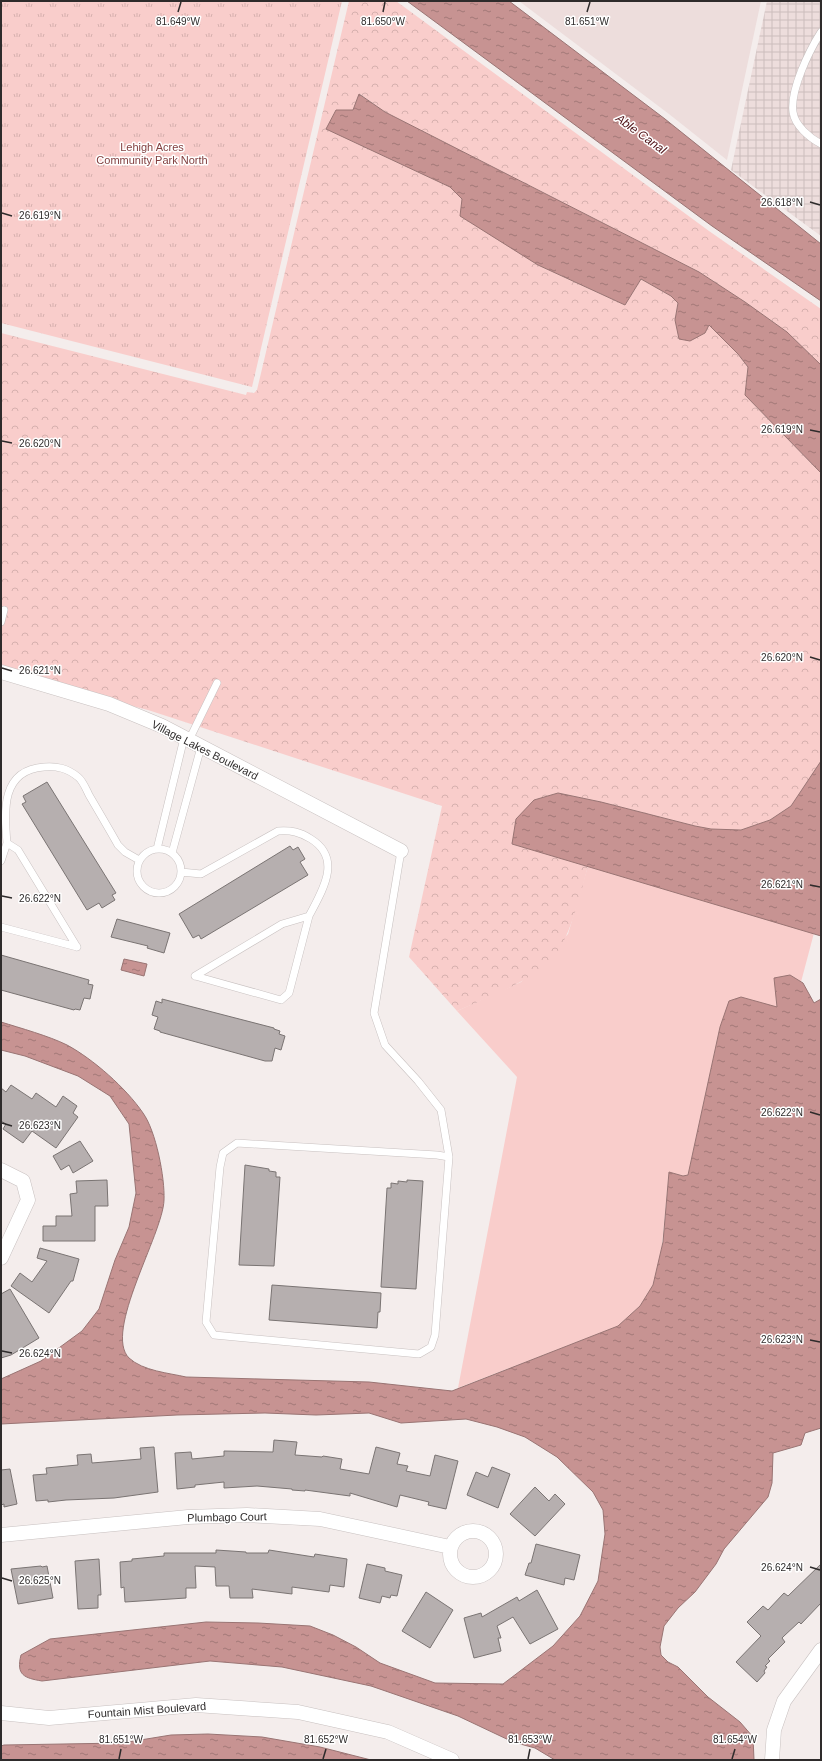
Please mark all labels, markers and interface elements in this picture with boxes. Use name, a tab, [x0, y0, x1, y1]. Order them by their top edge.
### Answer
text: 81.649°W	[156, 16, 201, 27]
text: 81.650°W	[361, 16, 406, 27]
text: 81.651°W	[565, 16, 610, 27]
water label: Able Canal	[612, 110, 669, 157]
park label: Lehigh Acres Community Park North	[96, 141, 208, 166]
text: 26.618°N	[761, 197, 803, 208]
text: 26.619°N	[19, 210, 61, 221]
text: 26.619°N	[761, 424, 803, 435]
text: 26.620°N	[19, 438, 61, 449]
text: 26.620°N	[761, 652, 803, 663]
text: 26.621°N	[19, 665, 61, 676]
street label: Village Lakes Boulevard	[150, 718, 260, 782]
text: 26.621°N	[761, 879, 803, 890]
text: 26.622°N	[19, 893, 61, 904]
text: 26.622°N	[761, 1107, 803, 1118]
text: 26.623°N	[19, 1120, 61, 1131]
text: 26.623°N	[761, 1334, 803, 1345]
text: 26.624°N	[19, 1348, 61, 1359]
street label: Plumbago Court	[187, 1510, 267, 1524]
text: 26.624°N	[761, 1562, 803, 1573]
text: 26.625°N	[19, 1575, 61, 1586]
street label: Fountain Mist Boulevard	[87, 1700, 207, 1720]
text: 81.651°W	[99, 1734, 144, 1745]
text: 81.652°W	[304, 1734, 349, 1745]
text: 81.653°W	[508, 1734, 553, 1745]
text: 81.654°W	[713, 1734, 758, 1745]

